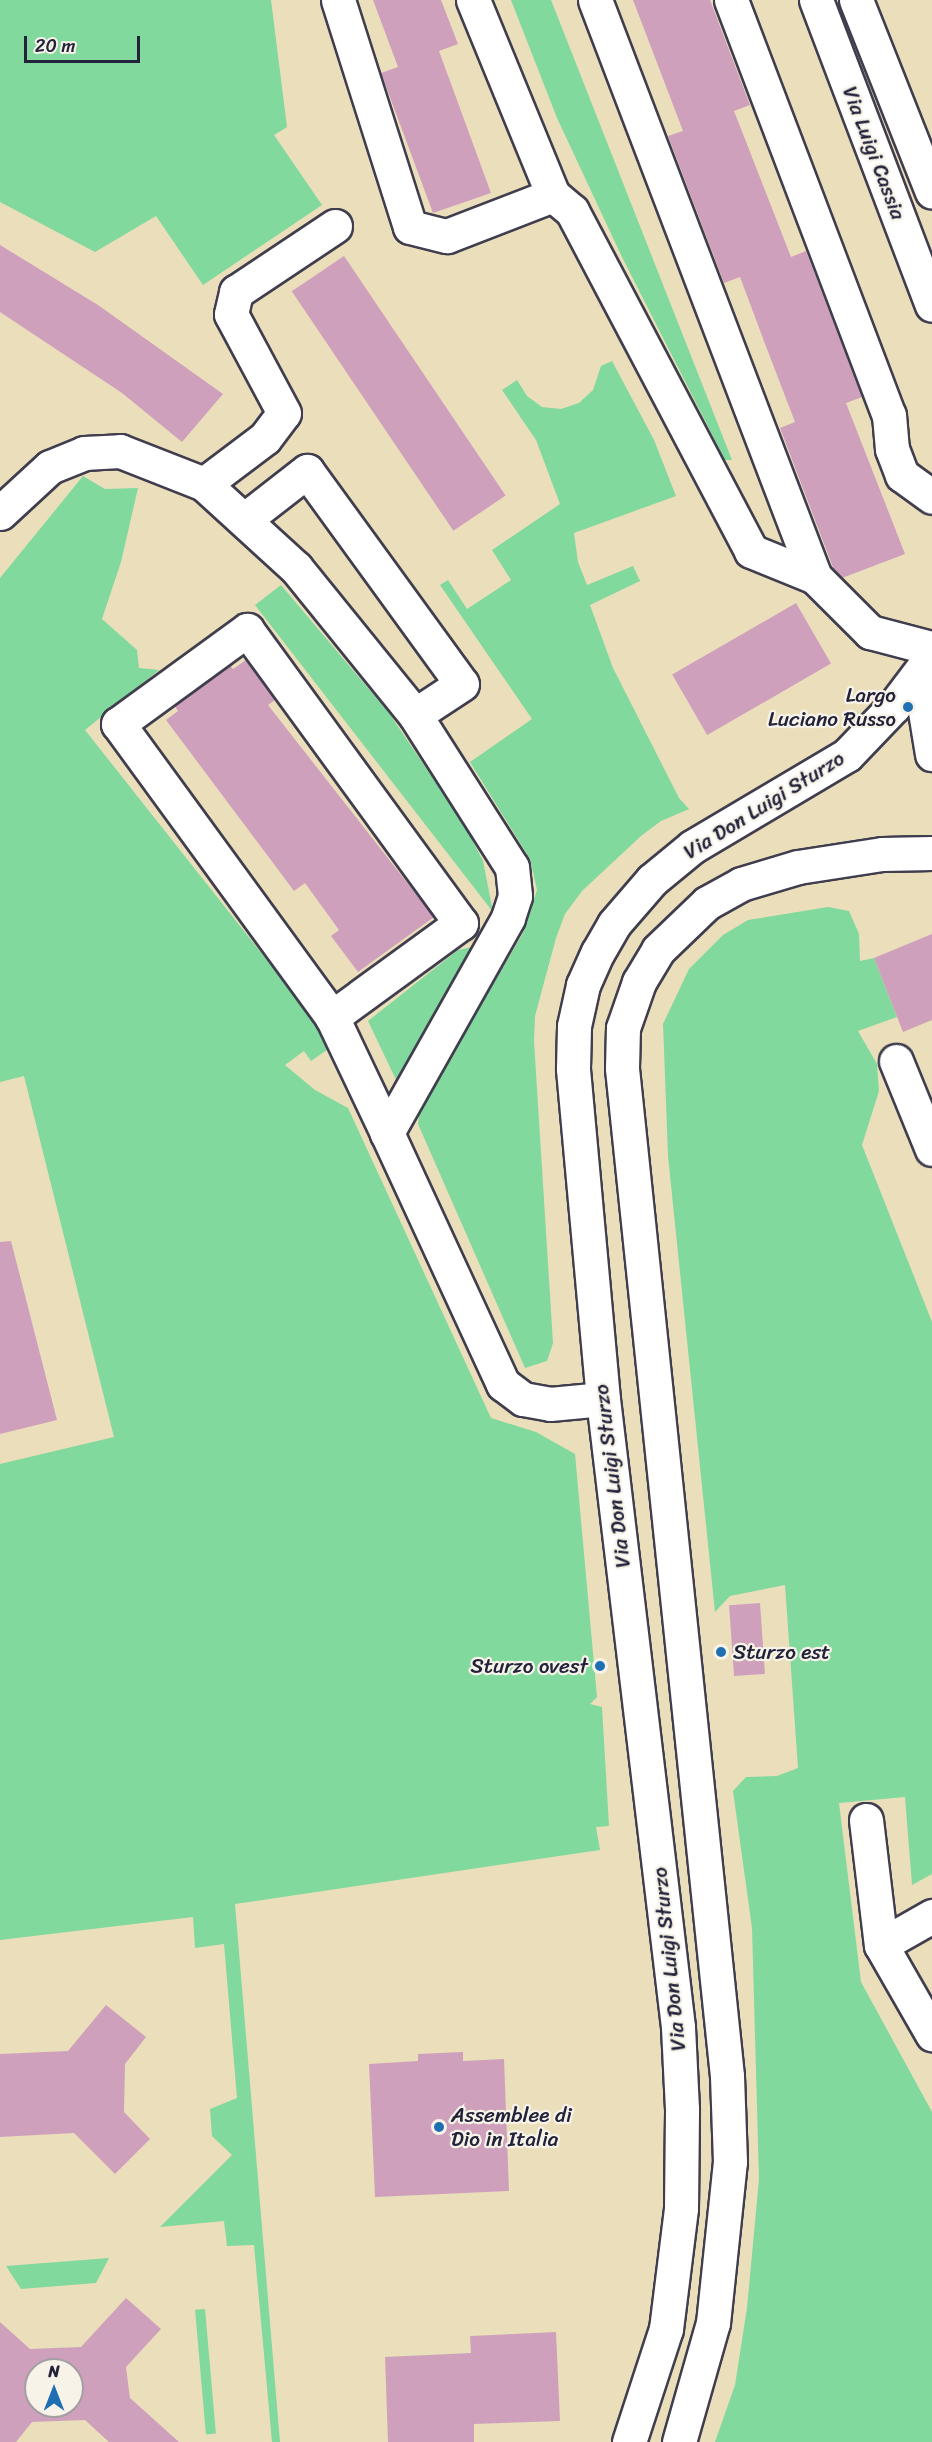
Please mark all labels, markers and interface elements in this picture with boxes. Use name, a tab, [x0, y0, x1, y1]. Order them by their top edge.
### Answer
scale bar	[27, 24, 142, 62]
text: 20 m	[35, 30, 75, 62]
street label: Via Luigi Cassia	[837, 82, 911, 224]
place label: Largo Luciano Russo	[767, 682, 896, 732]
marker: Largo Luciano Russo	[901, 700, 915, 714]
street label: Via Don Luigi Sturzo	[679, 745, 849, 865]
street label: Via Don Luigi Sturzo	[588, 1382, 636, 1570]
place label: Sturzo est	[733, 1639, 831, 1665]
marker: Sturzo est	[714, 1645, 728, 1659]
place label: Sturzo ovest	[470, 1653, 588, 1679]
marker: Sturzo ovest	[593, 1659, 607, 1673]
street label: Via Don Luigi Sturzo	[647, 1865, 691, 2053]
place label: Assemblee di Dio in Italia	[451, 2102, 572, 2152]
marker: Assemblee di Dio in Italia	[432, 2120, 446, 2134]
text: N	[48, 2357, 60, 2386]
north arrow	[24, 2358, 84, 2418]

